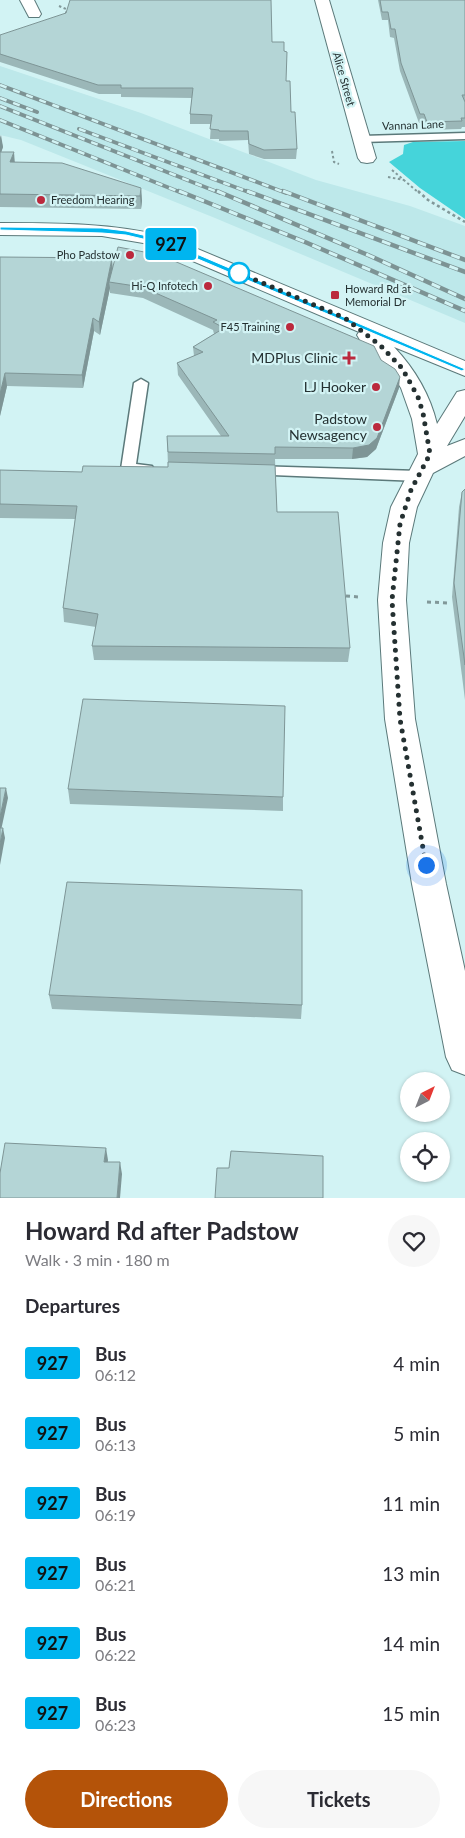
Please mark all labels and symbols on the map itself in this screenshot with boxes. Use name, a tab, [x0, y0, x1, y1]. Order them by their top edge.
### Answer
street label: Alice Street	[331, 50, 358, 107]
street label: Vannan Lane	[382, 117, 444, 132]
place label: Freedom Hearing	[51, 193, 135, 206]
marker: Freedom Hearing	[35, 194, 47, 206]
line badge: 927	[142, 228, 200, 260]
place label: Pho Padstow	[57, 248, 120, 261]
marker: Pho Padstow	[124, 249, 136, 261]
unlabelled marker	[228, 262, 250, 284]
place label: Hi-Q Infotech	[131, 279, 198, 292]
marker: Hi-Q Infotech	[202, 280, 214, 292]
place label: Howard Rd at Memorial Dr	[345, 282, 411, 308]
marker: Howard Rd at Memorial Dr	[329, 289, 341, 301]
place label: F45 Training	[221, 320, 280, 333]
marker: F45 Training	[284, 321, 296, 333]
place label: MDPlus Clinic	[251, 349, 338, 366]
marker: MDPlus Clinic	[342, 351, 356, 365]
place label: LJ Hooker	[304, 378, 366, 395]
marker: LJ Hooker	[370, 381, 382, 393]
place label: Padstow Newsagency	[289, 410, 368, 443]
marker: Padstow Newsagency	[371, 421, 383, 433]
your location	[414, 853, 439, 878]
north arrow	[400, 1072, 450, 1122]

